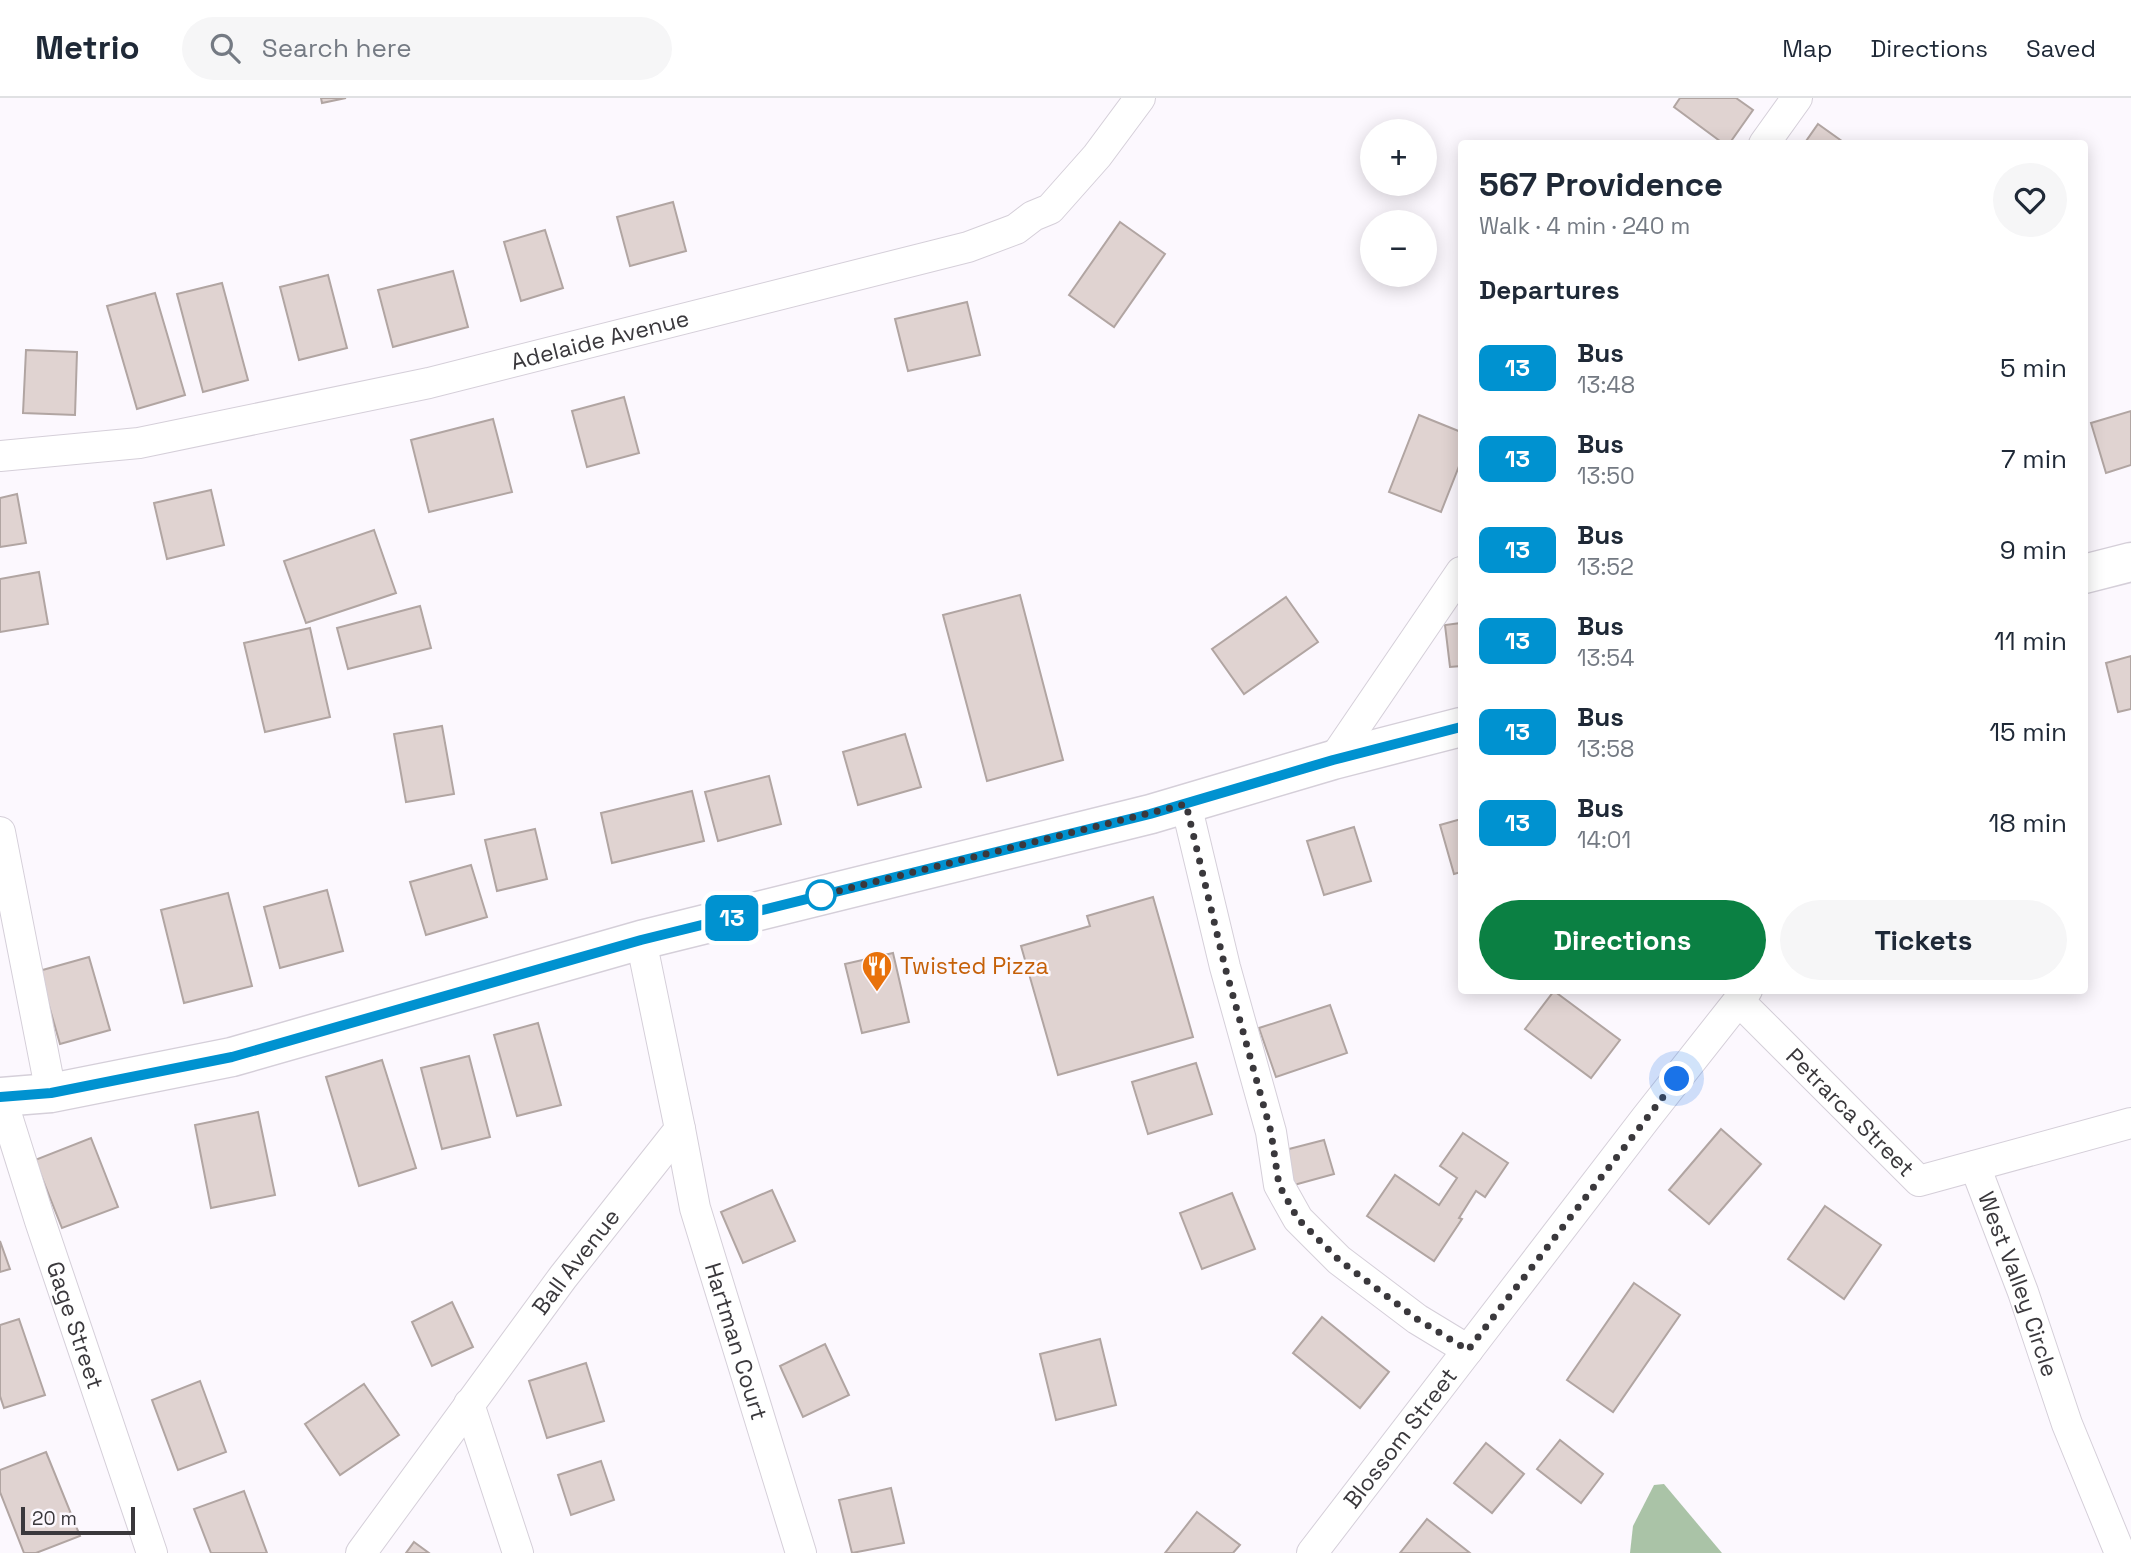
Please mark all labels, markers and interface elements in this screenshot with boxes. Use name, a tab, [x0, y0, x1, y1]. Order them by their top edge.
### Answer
search box	[182, 17, 672, 80]
text: Metrio	[35, 27, 140, 69]
icon: search	[206, 29, 244, 67]
text: Search here	[262, 31, 412, 65]
text: Map	[1782, 33, 1832, 64]
text: Directions	[1870, 33, 1988, 64]
text: Saved	[2026, 33, 2096, 64]
map controls	[1360, 119, 1437, 287]
button: +	[1360, 119, 1437, 196]
button: heart	[1993, 163, 2067, 237]
text: 567 Providence	[1479, 164, 1723, 206]
button: −	[1360, 210, 1437, 287]
text: Walk · 4 min · 240 m	[1479, 211, 1690, 241]
text: Departures	[1479, 273, 1620, 307]
street label: Adelaide Avenue	[508, 303, 692, 377]
text: Bus	[1577, 336, 1624, 370]
text: 5 min	[2000, 351, 2067, 385]
text: 13	[1505, 352, 1530, 383]
text: 13:48	[1577, 370, 1635, 400]
text: Bus	[1577, 427, 1624, 461]
text: 7 min	[2001, 442, 2067, 476]
text: 13	[1505, 443, 1530, 474]
text: 13:50	[1577, 461, 1635, 491]
text: Bus	[1577, 518, 1624, 552]
text: 9 min	[2000, 533, 2067, 567]
text: 13	[1505, 534, 1530, 565]
text: 13:52	[1577, 552, 1634, 582]
text: Bus	[1577, 609, 1624, 643]
text: 11 min	[1994, 624, 2067, 658]
text: 13	[1505, 625, 1530, 656]
text: 13:54	[1577, 643, 1634, 673]
text: Bus	[1577, 700, 1624, 734]
text: 15 min	[1989, 715, 2067, 749]
text: 13	[1505, 716, 1530, 747]
text: 13:58	[1577, 734, 1634, 764]
text: Bus	[1577, 791, 1624, 825]
text: 18 min	[1989, 806, 2067, 840]
text: 13	[1505, 807, 1530, 838]
text: 14:01	[1577, 825, 1631, 855]
unlabelled marker	[806, 880, 836, 910]
line badge: 13	[700, 895, 764, 941]
button: Directions	[1479, 900, 1766, 980]
button: Tickets	[1780, 900, 2067, 980]
text: 13	[719, 902, 745, 933]
restaurant icon: Twisted Pizza	[860, 949, 894, 993]
place label: Twisted Pizza	[900, 951, 1049, 981]
street label: Petrarca Street	[1780, 1042, 1921, 1183]
your location	[1659, 1061, 1694, 1096]
street label: West Valley Circle	[1971, 1187, 2065, 1381]
street label: Ball Avenue	[525, 1202, 626, 1321]
street label: Gage Street	[40, 1258, 111, 1393]
street label: Hartman Court	[698, 1259, 774, 1424]
street label: Blossom Street	[1337, 1362, 1464, 1514]
scale bar	[21, 1504, 135, 1536]
text: 20 m	[32, 1506, 77, 1531]

